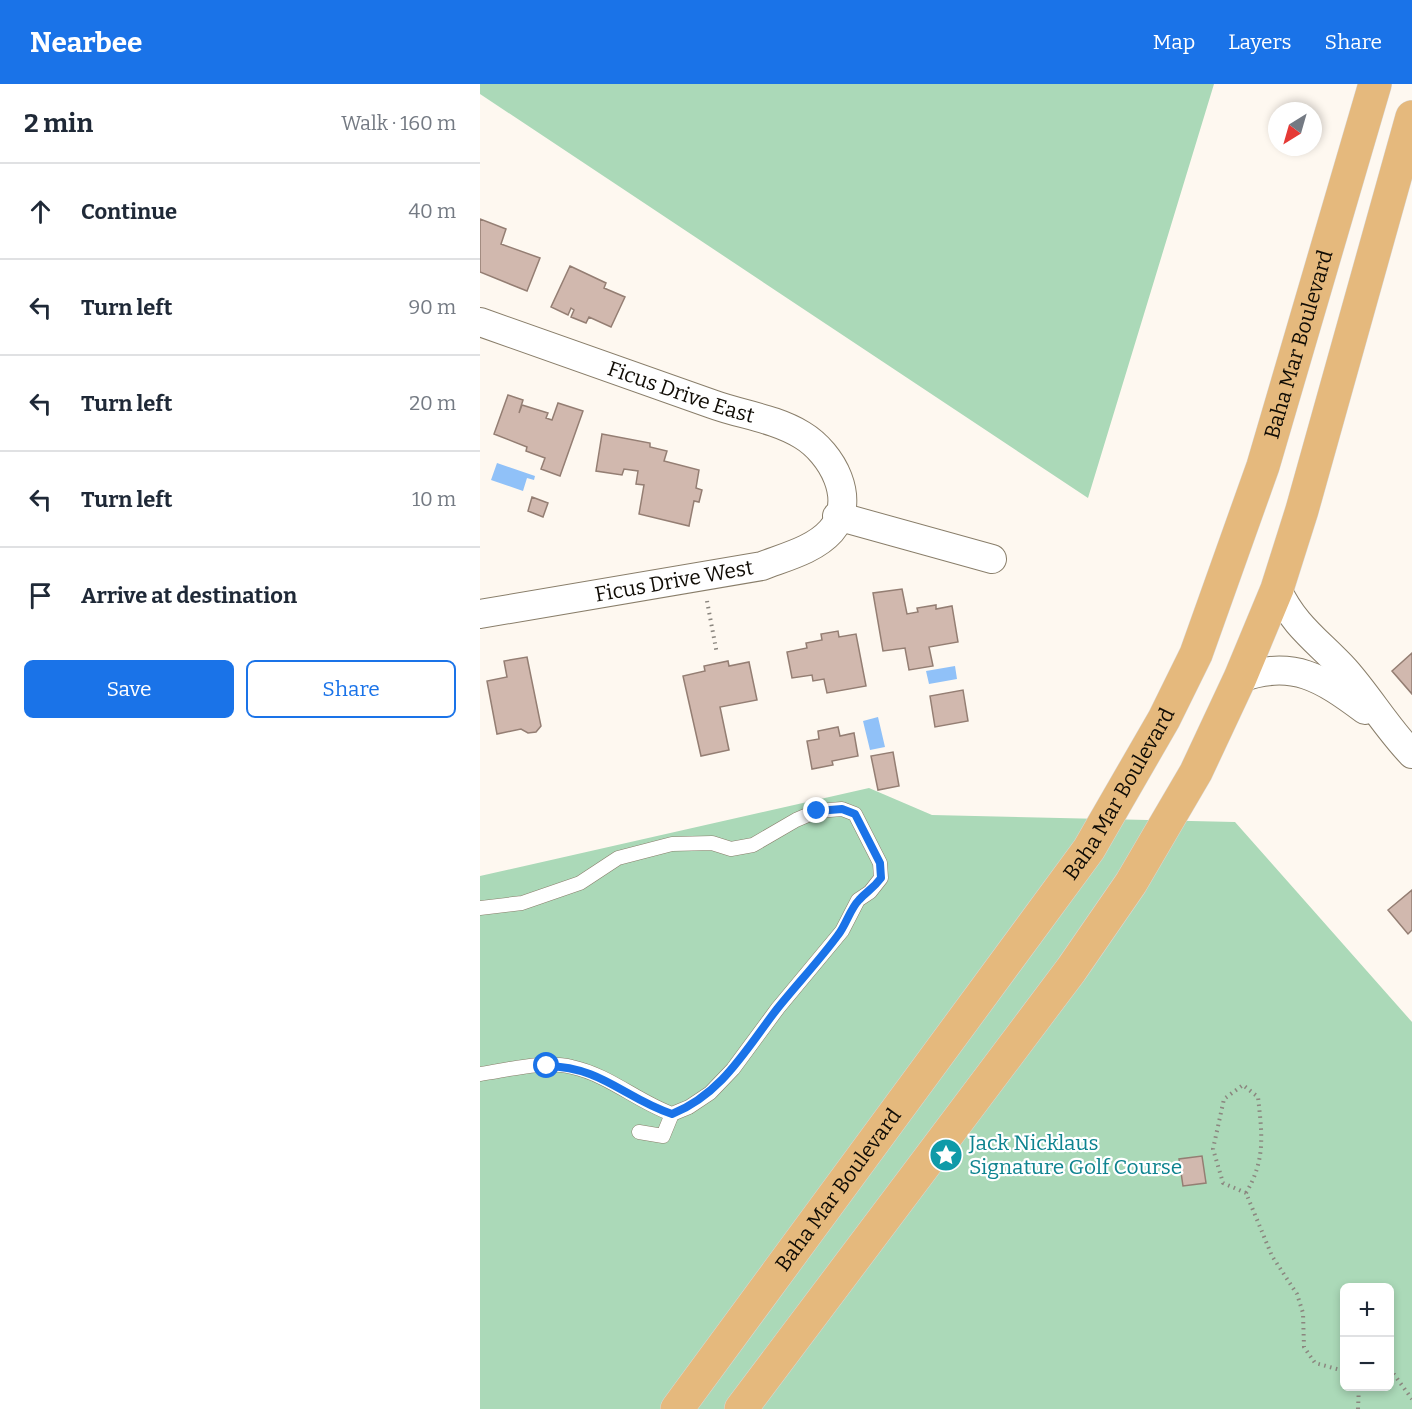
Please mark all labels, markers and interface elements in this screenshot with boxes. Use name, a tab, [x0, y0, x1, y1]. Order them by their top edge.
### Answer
text: Nearbee	[30, 26, 142, 59]
text: Map	[1153, 29, 1195, 55]
text: Layers	[1228, 29, 1292, 55]
text: Share	[1325, 29, 1382, 55]
north arrow	[1268, 102, 1322, 156]
text: 2 min	[24, 108, 93, 139]
text: Walk · 160 m	[341, 111, 456, 135]
icon: ahead	[24, 195, 57, 228]
text: Continue	[81, 198, 177, 225]
text: 40 m	[408, 199, 456, 223]
street label: Baha Mar Boulevard	[1259, 247, 1339, 442]
icon: left	[24, 291, 57, 324]
text: Turn left	[81, 294, 173, 321]
text: 90 m	[408, 295, 456, 319]
street label: Ficus Drive East	[604, 355, 758, 429]
icon: left	[24, 387, 57, 420]
text: Turn left	[81, 390, 173, 417]
text: 20 m	[409, 391, 456, 415]
icon: left	[24, 483, 57, 516]
text: Turn left	[81, 486, 173, 513]
text: 10 m	[412, 487, 456, 511]
street label: Ficus Drive West	[593, 554, 756, 608]
icon: arrive	[24, 579, 57, 612]
text: Arrive at destination	[81, 582, 297, 609]
button: Save	[24, 660, 234, 718]
button: Share	[246, 660, 456, 718]
street label: Baha Mar Boulevard	[1058, 704, 1180, 885]
route end	[803, 797, 829, 823]
route start	[533, 1052, 559, 1078]
street label: Baha Mar Boulevard	[770, 1103, 907, 1276]
place label: Jack Nicklaus Signature Golf Course	[968, 1130, 1182, 1180]
place icon: Jack Nicklaus Signature Golf Course	[928, 1137, 964, 1173]
map controls	[1340, 1283, 1394, 1391]
button: +	[1340, 1283, 1394, 1337]
button: −	[1340, 1337, 1394, 1391]

